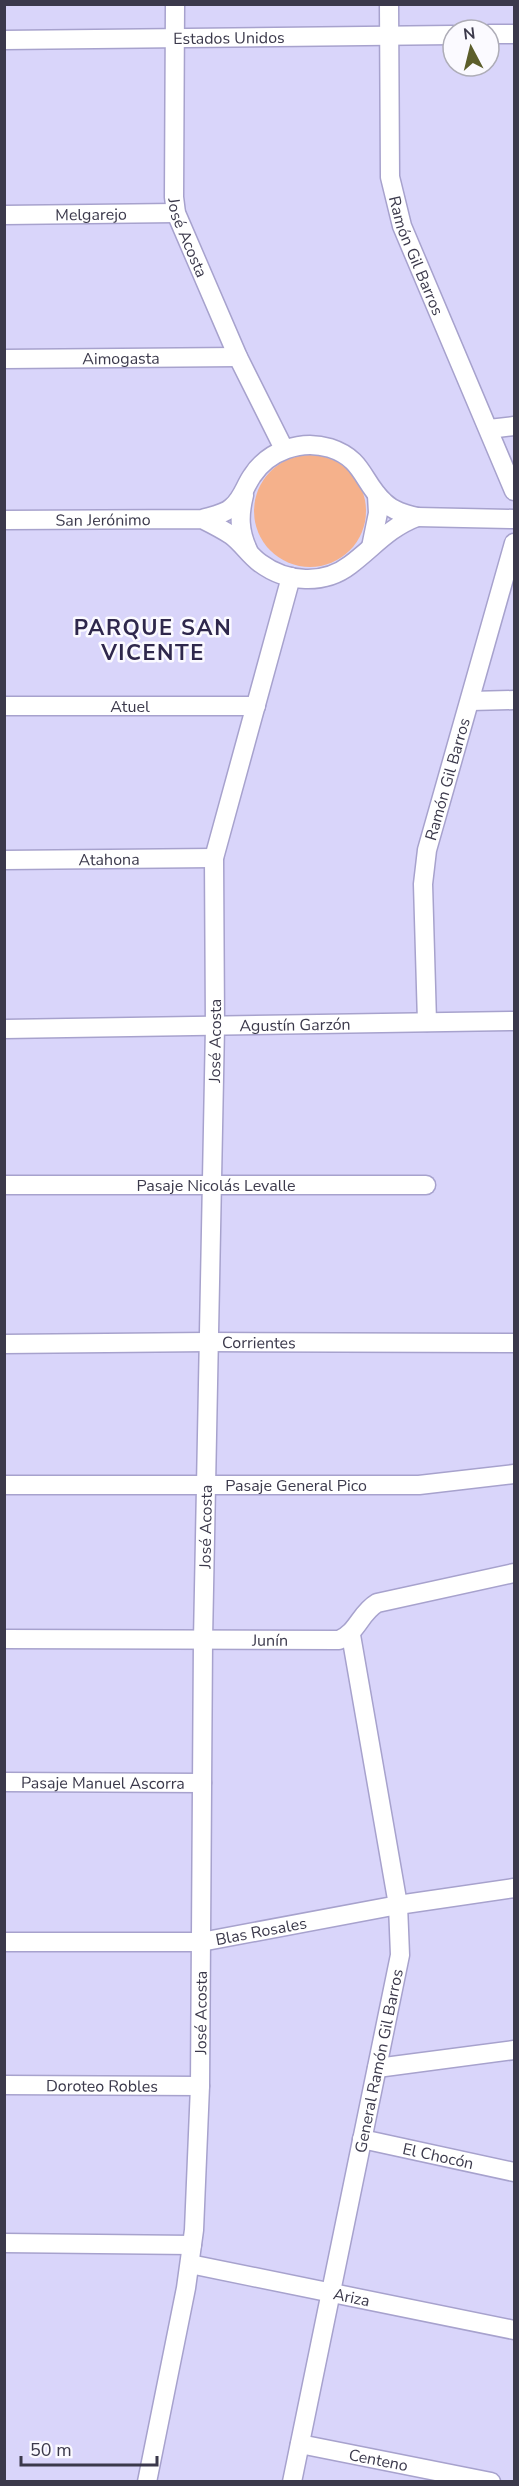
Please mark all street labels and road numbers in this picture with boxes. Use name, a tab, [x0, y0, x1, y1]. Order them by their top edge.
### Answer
street label: Estados Unidos	[173, 27, 285, 50]
street label: Ramón Gil Barros	[383, 194, 449, 319]
street label: José Acosta	[162, 196, 212, 281]
street label: Melgarejo	[55, 204, 127, 226]
street label: Aimogasta	[82, 348, 160, 370]
street label: San Jerónimo	[55, 509, 151, 532]
street label: Atuel	[110, 696, 150, 718]
street label: Ramón Gil Barros	[420, 715, 476, 843]
street label: Atahona	[78, 849, 140, 871]
street label: José Acosta	[204, 999, 227, 1084]
street label: Agustín Garzón	[239, 1014, 351, 1037]
street label: Pasaje Nicolás Levalle	[136, 1175, 296, 1197]
street label: Corrientes	[222, 1332, 296, 1354]
street label: Pasaje General Pico	[225, 1475, 367, 1497]
street label: José Acosta	[194, 1484, 218, 1570]
street label: Junín	[251, 1630, 288, 1652]
street label: Pasaje Manuel Ascorra	[21, 1772, 185, 1795]
street label: Blas Rosales	[214, 1912, 309, 1951]
street label: General Ramón Gil Barros	[350, 1967, 409, 2155]
street label: José Acosta	[190, 1971, 213, 2056]
street label: Doroteo Robles	[46, 2075, 158, 2098]
street label: El Chocón	[400, 2138, 476, 2175]
street label: Ariza	[331, 2283, 372, 2312]
street label: Centeno	[347, 2444, 410, 2477]

